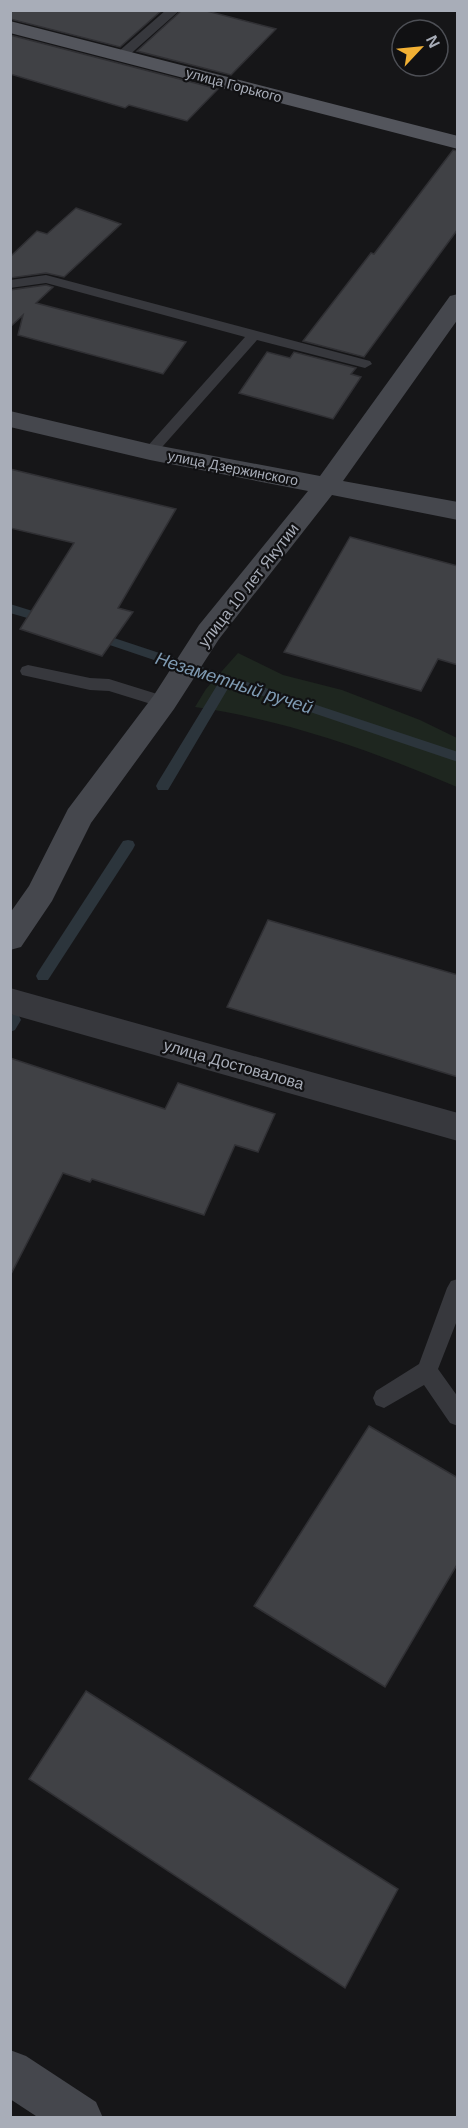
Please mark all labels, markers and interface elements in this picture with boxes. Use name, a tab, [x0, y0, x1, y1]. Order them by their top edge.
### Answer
north arrow	[390, 18, 450, 78]
text: N	[423, 33, 443, 51]
street label: улица Горького	[184, 65, 284, 106]
street label: улица Дзержинского	[166, 447, 300, 489]
street label: улица 10 лет Якутии	[195, 520, 302, 650]
water label: Незаметный ручей	[153, 648, 315, 718]
street label: улица Достовалова	[162, 1036, 306, 1093]

